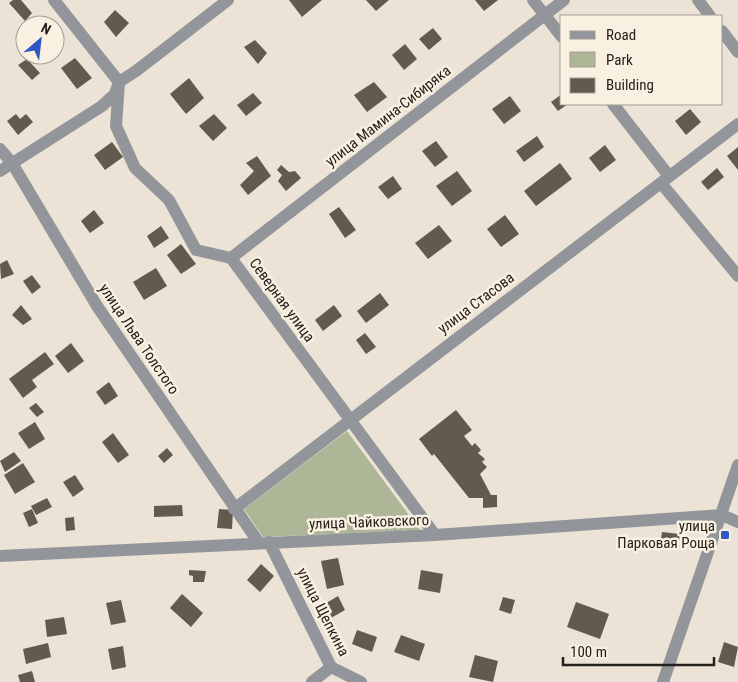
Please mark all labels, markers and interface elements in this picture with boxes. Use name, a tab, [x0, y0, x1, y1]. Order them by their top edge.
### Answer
north arrow	[15, 15, 65, 65]
legend	[560, 15, 723, 105]
text: N	[39, 19, 54, 38]
text: Road	[606, 26, 636, 44]
text: Park	[606, 51, 633, 69]
street label: улица Мамина-Сибиряка	[322, 61, 454, 171]
text: Building	[606, 76, 654, 94]
street label: Северная улица	[246, 255, 318, 345]
street label: улица Стасова	[434, 268, 518, 338]
street label: улица Льва Толстого	[95, 280, 183, 398]
street label: улица Чайковского	[309, 511, 429, 533]
place label: улица Парковая Роща	[617, 517, 715, 552]
marker: улица Парковая Роща	[719, 529, 731, 541]
street label: улица Щепкина	[293, 565, 353, 659]
scale bar	[563, 634, 714, 666]
text: 100 m	[570, 643, 607, 661]

